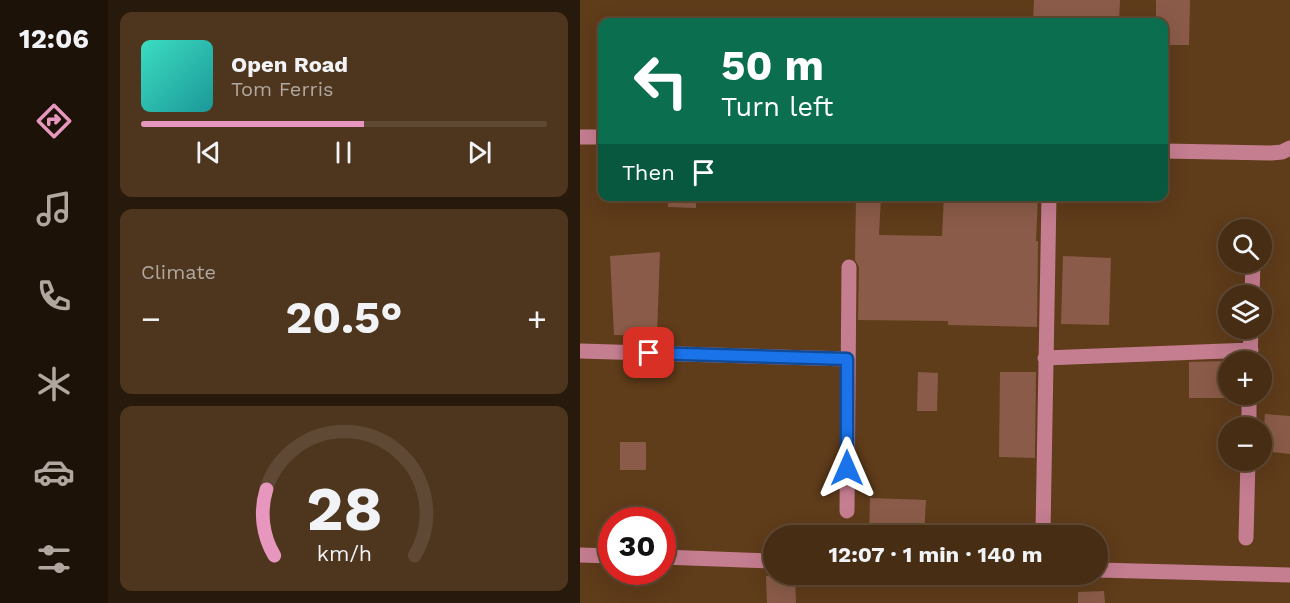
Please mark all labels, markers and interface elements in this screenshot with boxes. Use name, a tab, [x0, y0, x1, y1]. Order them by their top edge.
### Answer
text: 12:06	[19, 23, 89, 55]
text: 50 m	[721, 41, 824, 90]
icon: left	[622, 42, 700, 120]
text: Open Road	[231, 52, 348, 77]
text: Tom Ferris	[231, 77, 334, 101]
text: Turn left	[721, 91, 833, 123]
icon: directions	[33, 100, 75, 142]
icon: previous	[192, 136, 225, 169]
icon: pause	[327, 136, 360, 169]
icon: next	[463, 136, 496, 169]
icon: arrive	[687, 156, 720, 189]
text: Then	[622, 160, 675, 185]
icon: music	[33, 188, 75, 230]
map controls	[1218, 219, 1272, 471]
button: search	[1218, 219, 1272, 273]
text: Climate	[141, 260, 216, 284]
icon: phone	[33, 275, 75, 317]
button: layers	[1218, 285, 1272, 339]
text: 20.5°	[286, 291, 402, 344]
text: −	[141, 299, 161, 338]
text: +	[527, 299, 547, 338]
pin	[623, 327, 674, 378]
icon: arrive	[632, 336, 665, 369]
button: +	[1218, 351, 1272, 405]
icon: climate	[33, 363, 75, 405]
button: −	[1218, 417, 1272, 471]
position arrow	[815, 436, 879, 500]
icon: car	[33, 451, 75, 493]
text: 28	[306, 472, 382, 545]
speed limit sign: 30	[598, 507, 676, 585]
icon: filters	[33, 538, 75, 580]
text: km/h	[316, 541, 372, 566]
text: 12:07 · 1 min · 140 m	[829, 542, 1042, 567]

